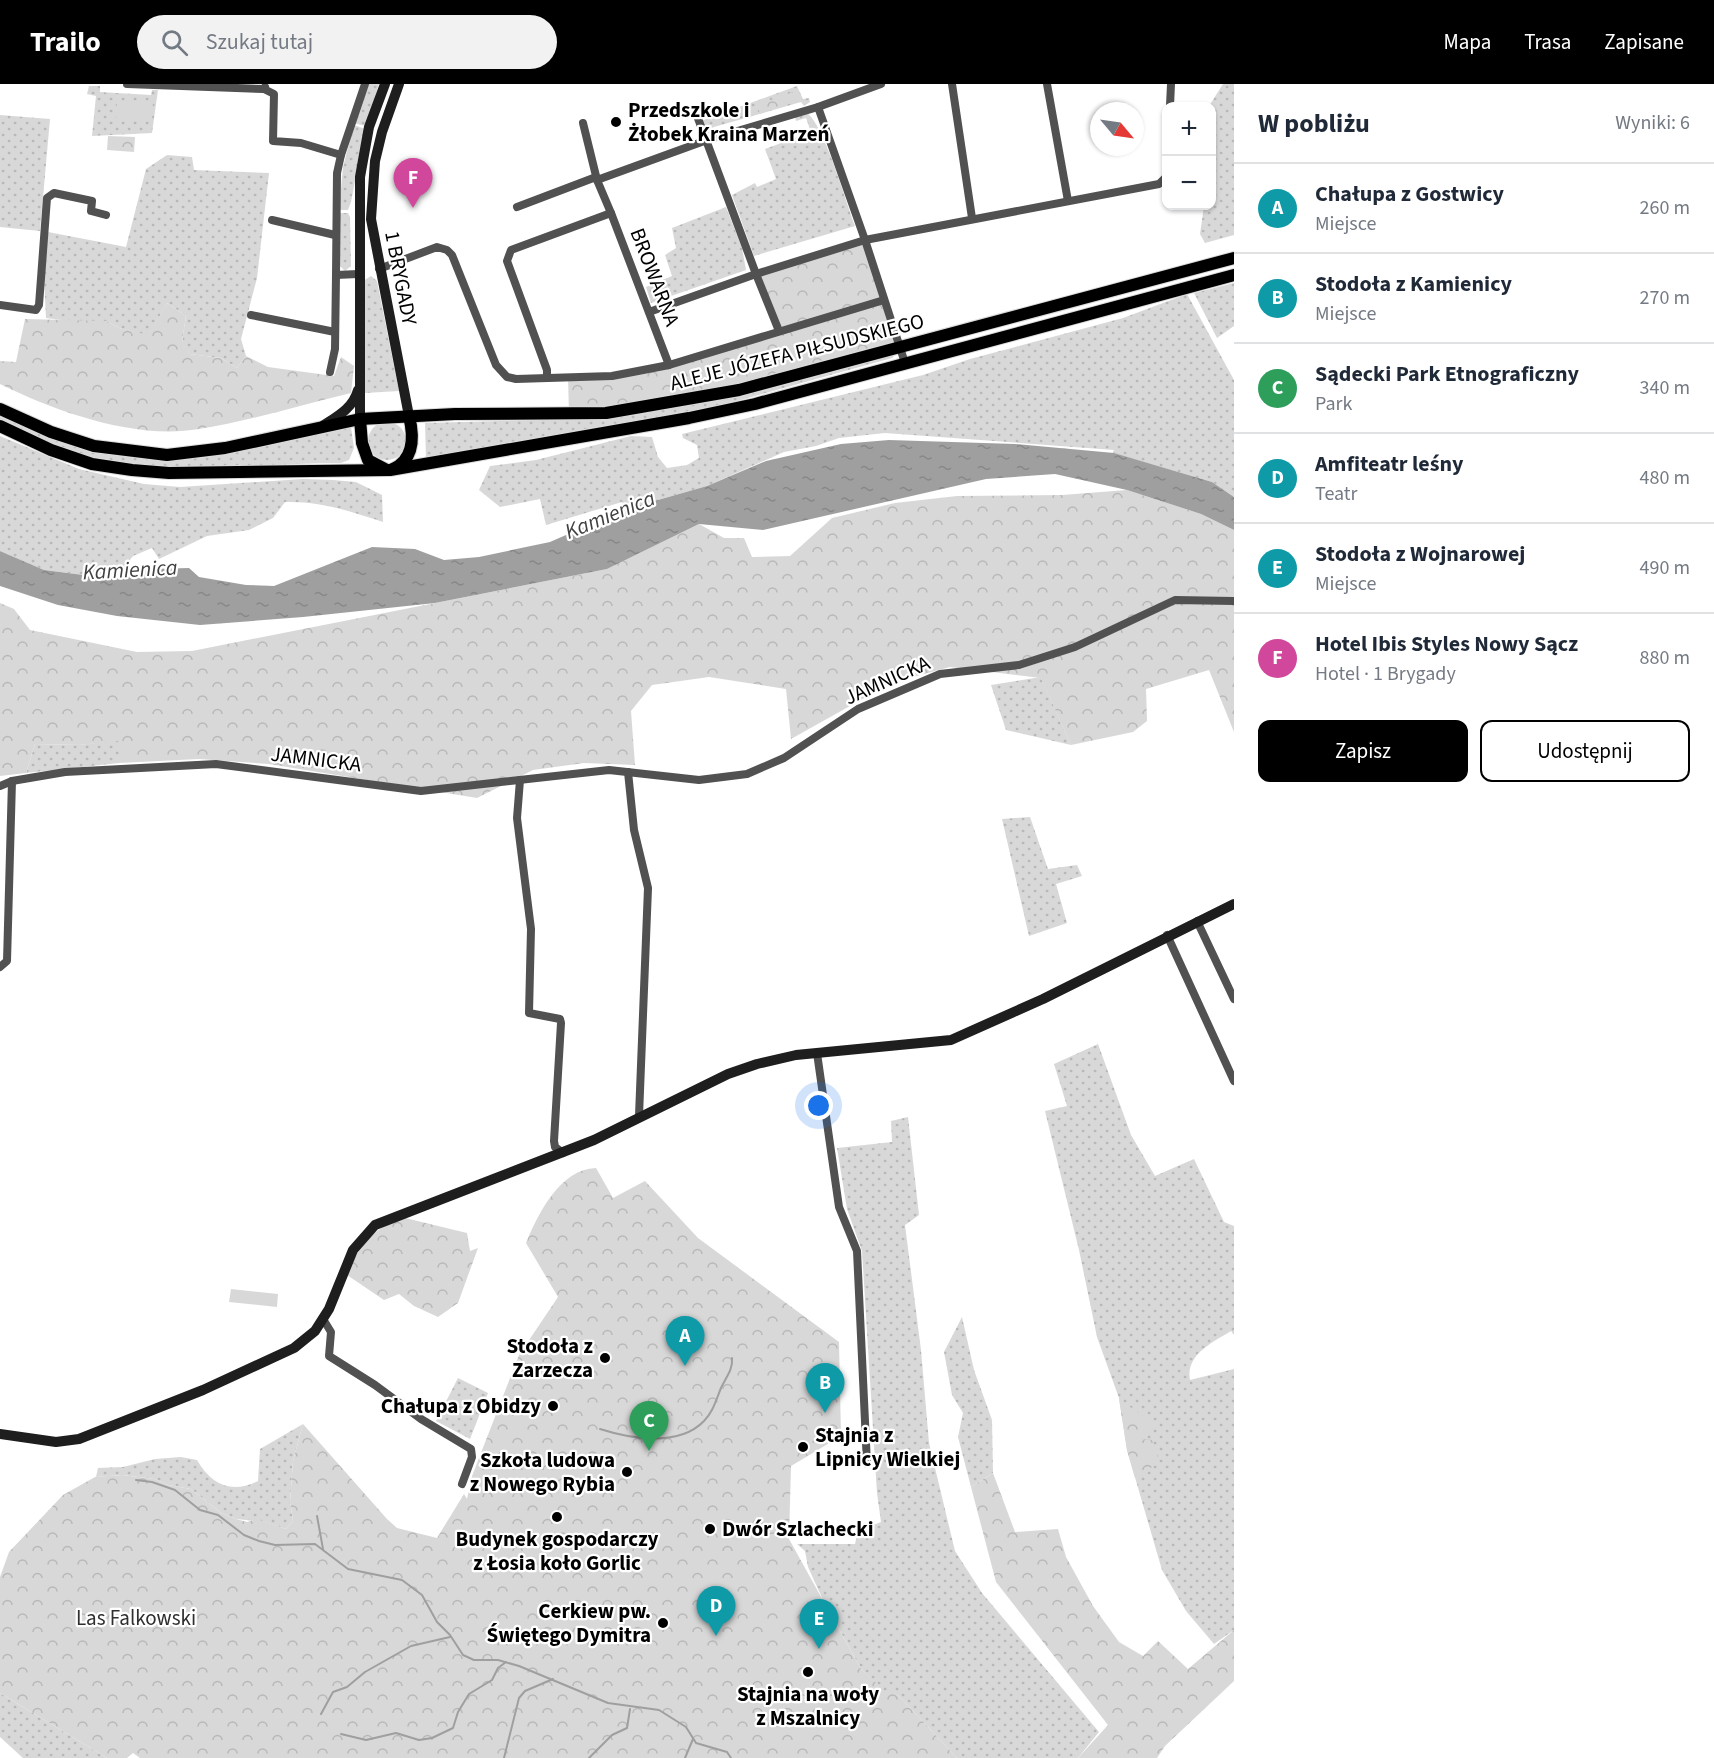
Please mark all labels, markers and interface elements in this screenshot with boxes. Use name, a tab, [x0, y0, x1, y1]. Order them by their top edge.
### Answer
search box	[137, 15, 557, 69]
text: Trailo	[30, 22, 101, 62]
icon: search	[158, 26, 191, 59]
text: Szukaj tutaj	[206, 26, 313, 58]
text: Mapa	[1443, 27, 1491, 57]
text: Trasa	[1524, 27, 1571, 57]
text: Zapisane	[1604, 27, 1684, 57]
place label: Przedszkole i Żłobek Kraina Marzeń	[628, 95, 830, 149]
north arrow	[1090, 102, 1144, 156]
map controls	[1162, 102, 1216, 210]
button: +	[1162, 102, 1216, 156]
text: W pobliżu	[1258, 105, 1370, 142]
text: Wyniki: 6	[1615, 109, 1690, 137]
marker: Przedszkole i Żłobek Kraina Marzeń	[609, 115, 623, 129]
button: −	[1162, 156, 1216, 210]
pin: F	[394, 158, 432, 208]
text: Chałupa z Gostwicy	[1315, 178, 1504, 210]
text: A	[1272, 194, 1283, 222]
text: 260 m	[1640, 194, 1690, 222]
text: Miejsce	[1315, 210, 1376, 238]
street label: BROWARNA	[623, 224, 688, 331]
street label: 1 BRYGADY	[377, 228, 425, 329]
text: Stodoła z Kamienicy	[1315, 268, 1512, 300]
text: B	[1271, 284, 1284, 312]
text: 270 m	[1640, 284, 1690, 312]
text: Miejsce	[1315, 300, 1376, 328]
street label: ALEJE JÓZEFA PIŁSUDSKIEGO	[667, 306, 927, 398]
text: Sądecki Park Etnograficzny	[1315, 358, 1579, 390]
text: C	[1272, 374, 1283, 402]
text: 340 m	[1640, 374, 1690, 402]
text: Park	[1315, 390, 1352, 418]
text: Amfiteatr leśny	[1315, 448, 1463, 480]
text: D	[1271, 464, 1284, 492]
text: 480 m	[1640, 464, 1690, 492]
text: Teatr	[1315, 480, 1358, 508]
water label: Kamienica	[560, 482, 660, 548]
text: Stodoła z Wojnarowej	[1315, 538, 1525, 570]
water label: Kamienica	[82, 552, 179, 588]
text: E	[1272, 554, 1283, 582]
text: 490 m	[1640, 554, 1690, 582]
text: Miejsce	[1315, 570, 1376, 598]
text: Hotel Ibis Styles Nowy Sącz	[1315, 628, 1578, 660]
text: F	[1272, 644, 1283, 672]
text: 880 m	[1640, 644, 1690, 672]
street label: JAMNICKA	[839, 648, 935, 712]
text: Hotel · 1 Brygady	[1315, 660, 1456, 688]
button: Zapisz	[1258, 720, 1468, 782]
button: Udostępnij	[1480, 720, 1690, 782]
street label: JAMNICKA	[269, 739, 364, 780]
your location	[804, 1091, 833, 1120]
pin: A	[666, 1316, 704, 1366]
place label: Stodoła z Zarzecza	[506, 1331, 593, 1385]
marker: Stodoła z Zarzecza	[598, 1351, 612, 1365]
pin: B	[806, 1364, 844, 1413]
place label: Chałupa z Obidzy	[381, 1391, 541, 1421]
marker: Chałupa z Obidzy	[546, 1399, 560, 1413]
pin: C	[630, 1402, 668, 1451]
place label: Stajnia z Lipnicy Wielkiej	[815, 1420, 960, 1474]
marker: Stajnia z Lipnicy Wielkiej	[796, 1440, 810, 1454]
place label: Szkoła ludowa z Nowego Rybia	[470, 1445, 615, 1499]
marker: Szkoła ludowa z Nowego Rybia	[620, 1465, 634, 1479]
marker: Budynek gospodarczy z Łosia koło Gorlic	[550, 1510, 564, 1524]
place label: Dwór Szlachecki	[722, 1514, 874, 1544]
marker: Dwór Szlachecki	[703, 1522, 717, 1536]
place label: Budynek gospodarczy z Łosia koło Gorlic	[455, 1524, 659, 1578]
pin: D	[696, 1586, 736, 1636]
place label: Cerkiew pw. Świętego Dymitra	[487, 1596, 651, 1650]
pin: E	[800, 1600, 838, 1649]
park label: Las Falkowski	[76, 1603, 196, 1633]
marker: Cerkiew pw. Świętego Dymitra	[656, 1616, 670, 1630]
marker: Stajnia na woły z Mszalnicy	[801, 1665, 815, 1679]
place label: Stajnia na woły z Mszalnicy	[737, 1679, 879, 1733]

